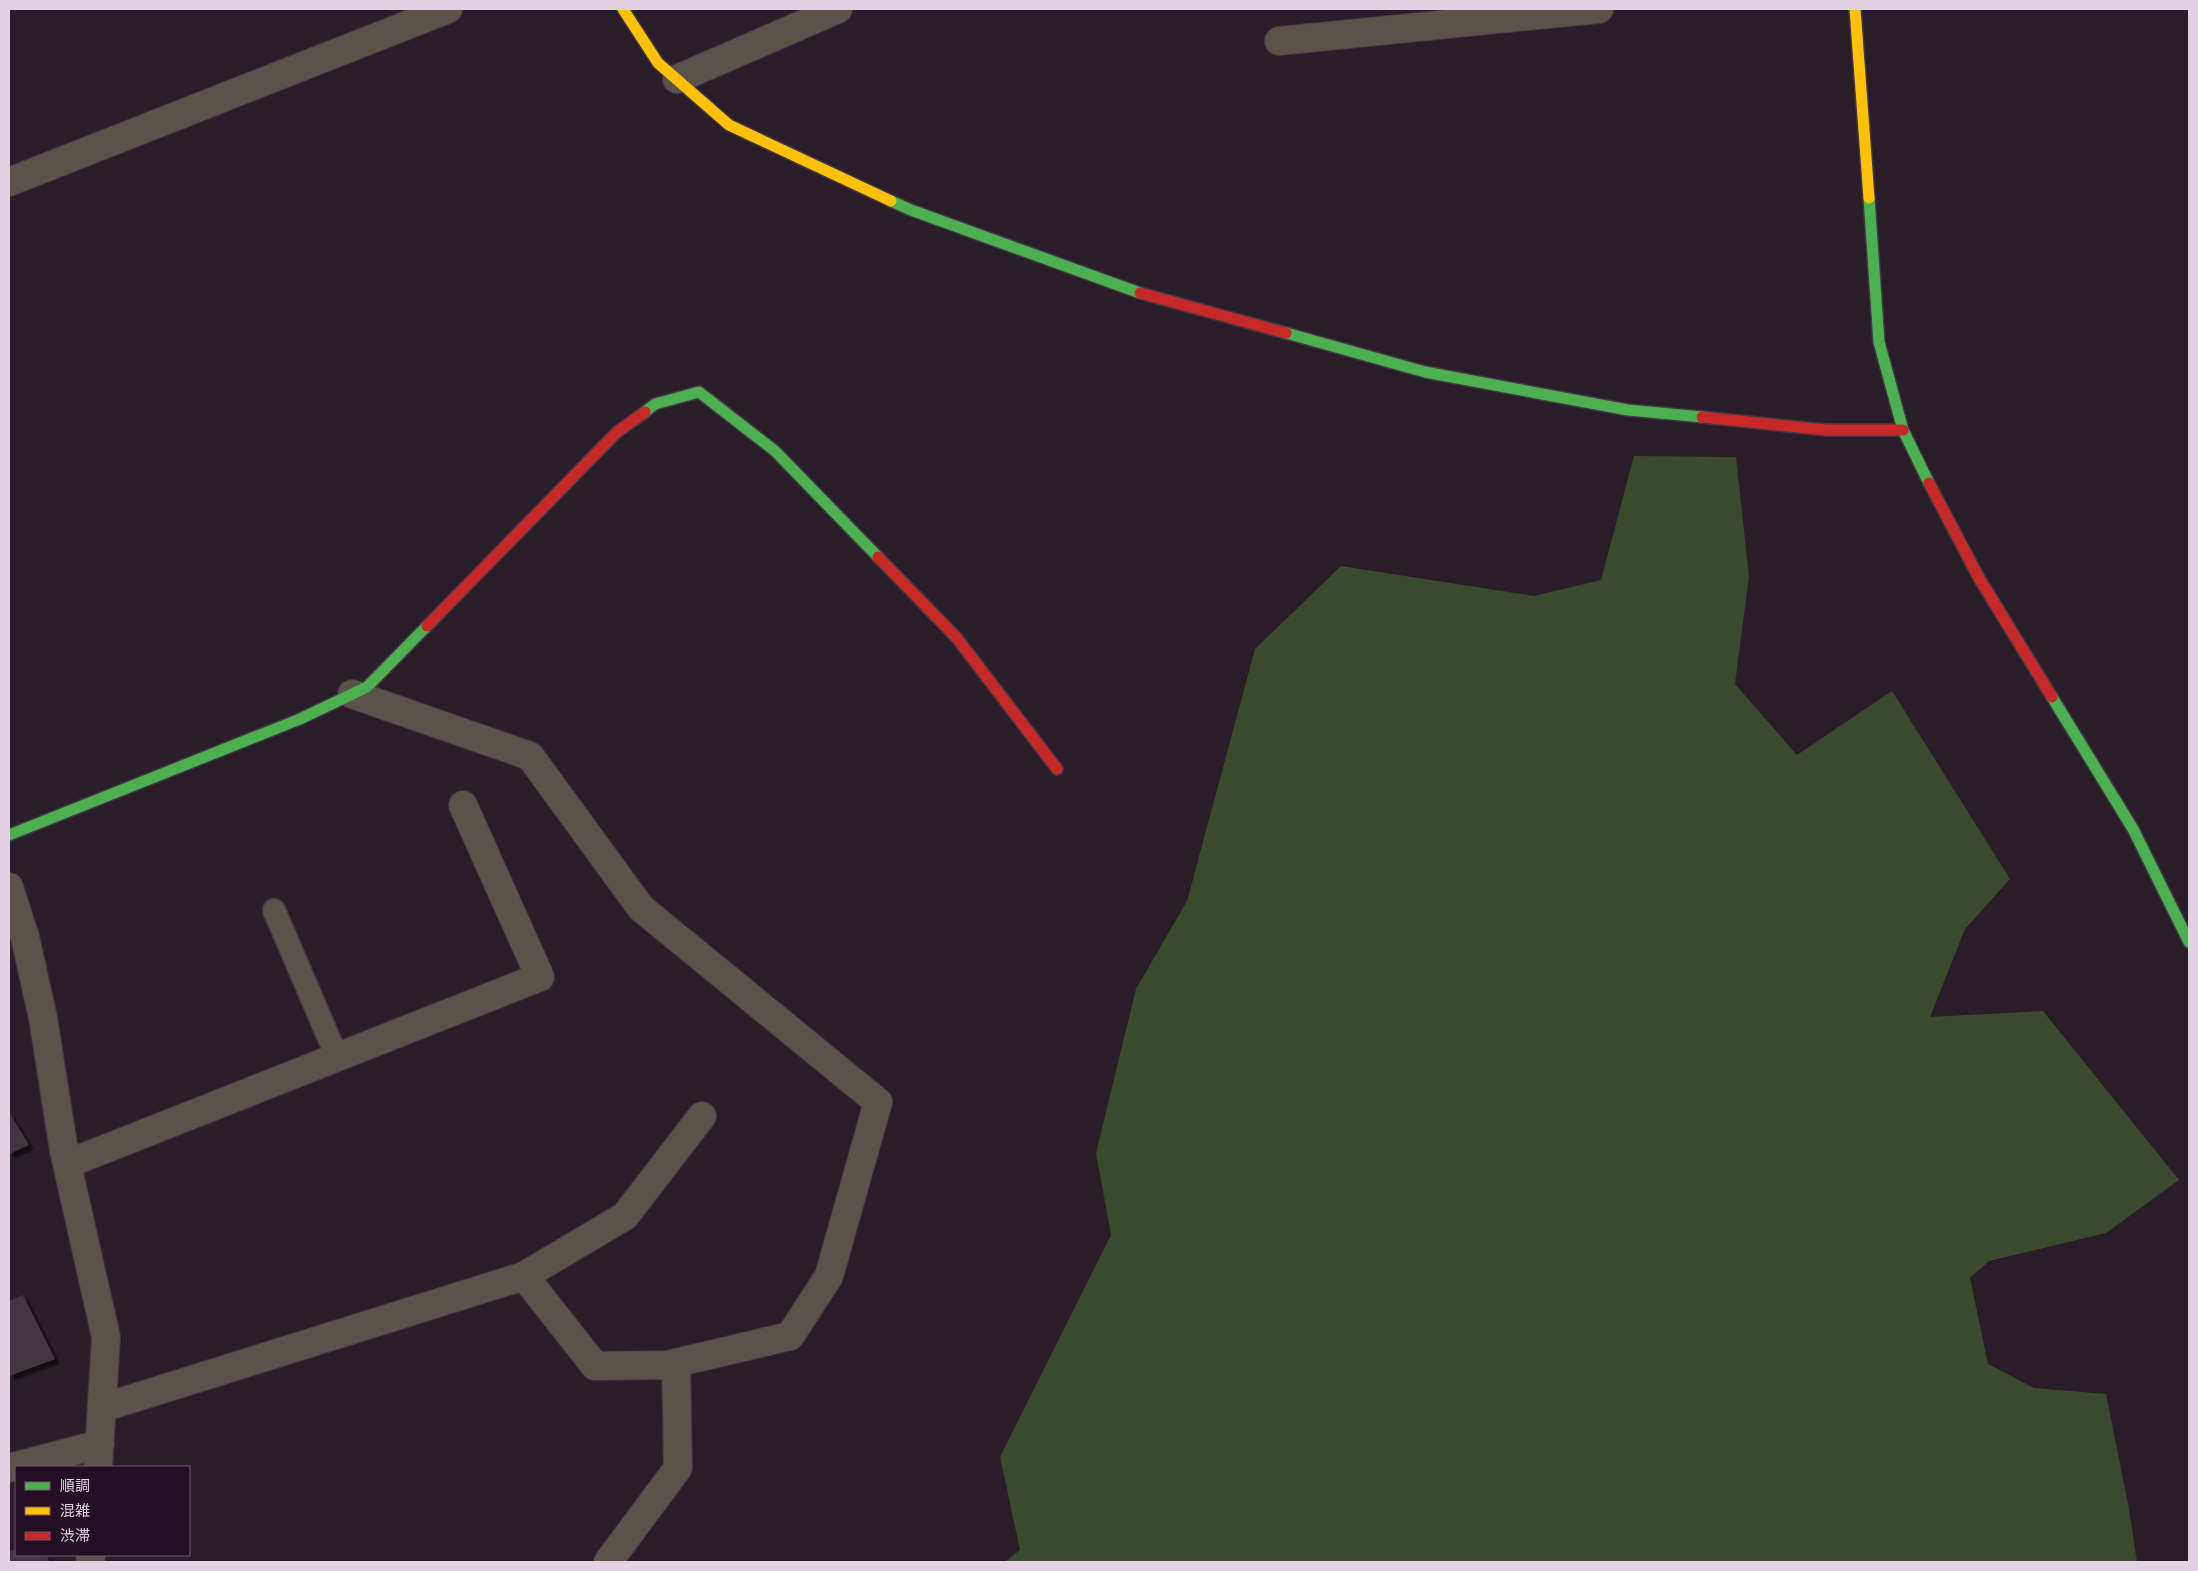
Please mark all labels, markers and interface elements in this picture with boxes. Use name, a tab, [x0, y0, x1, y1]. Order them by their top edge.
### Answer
legend	[15, 1466, 190, 1556]
text: 順調	[60, 1477, 90, 1495]
text: 混雑	[60, 1502, 90, 1520]
text: 渋滞	[60, 1527, 90, 1545]

